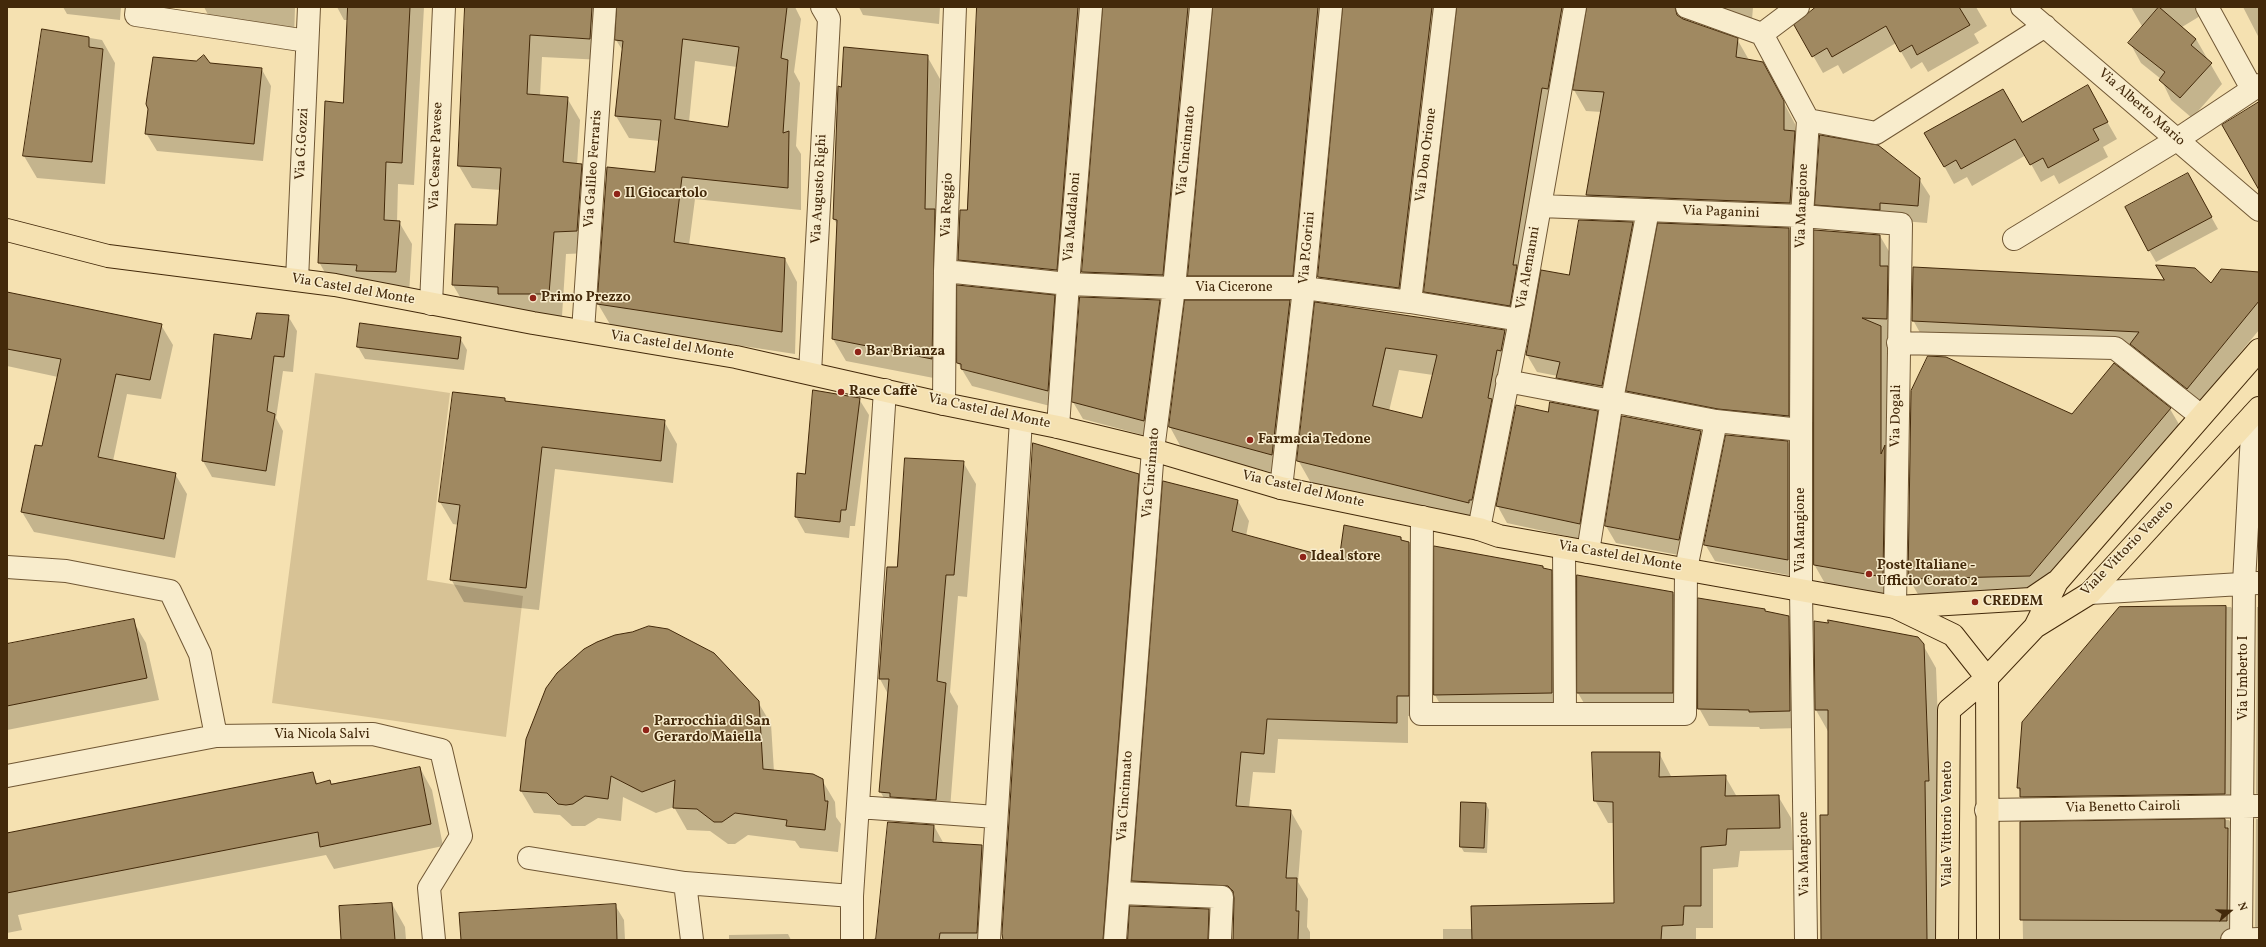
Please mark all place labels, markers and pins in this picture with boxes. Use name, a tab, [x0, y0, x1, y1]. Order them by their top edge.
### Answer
place label: Il Giocartolo	[625, 186, 707, 202]
marker: Il Giocartolo	[612, 189, 622, 199]
place label: Primo Prezzo	[541, 290, 631, 306]
marker: Primo Prezzo	[528, 293, 538, 303]
place label: Bar Brianza	[866, 344, 945, 360]
marker: Bar Brianza	[853, 347, 863, 357]
place label: Race Caffè	[849, 384, 917, 400]
marker: Race Caffè	[836, 387, 846, 397]
place label: Farmacia Tedone	[1258, 432, 1371, 448]
marker: Farmacia Tedone	[1245, 435, 1255, 445]
place label: Ideal store	[1311, 549, 1380, 565]
marker: Ideal store	[1298, 552, 1308, 562]
place label: Poste Italiane - Ufficio Corato 2	[1877, 558, 1978, 590]
marker: Poste Italiane - Ufficio Corato 2	[1864, 569, 1874, 579]
place label: CREDEM	[1983, 594, 2043, 610]
marker: CREDEM	[1970, 597, 1980, 607]
place label: Parrocchia di San Gerardo Maiella	[654, 714, 770, 746]
marker: Parrocchia di San Gerardo Maiella	[641, 725, 651, 735]

